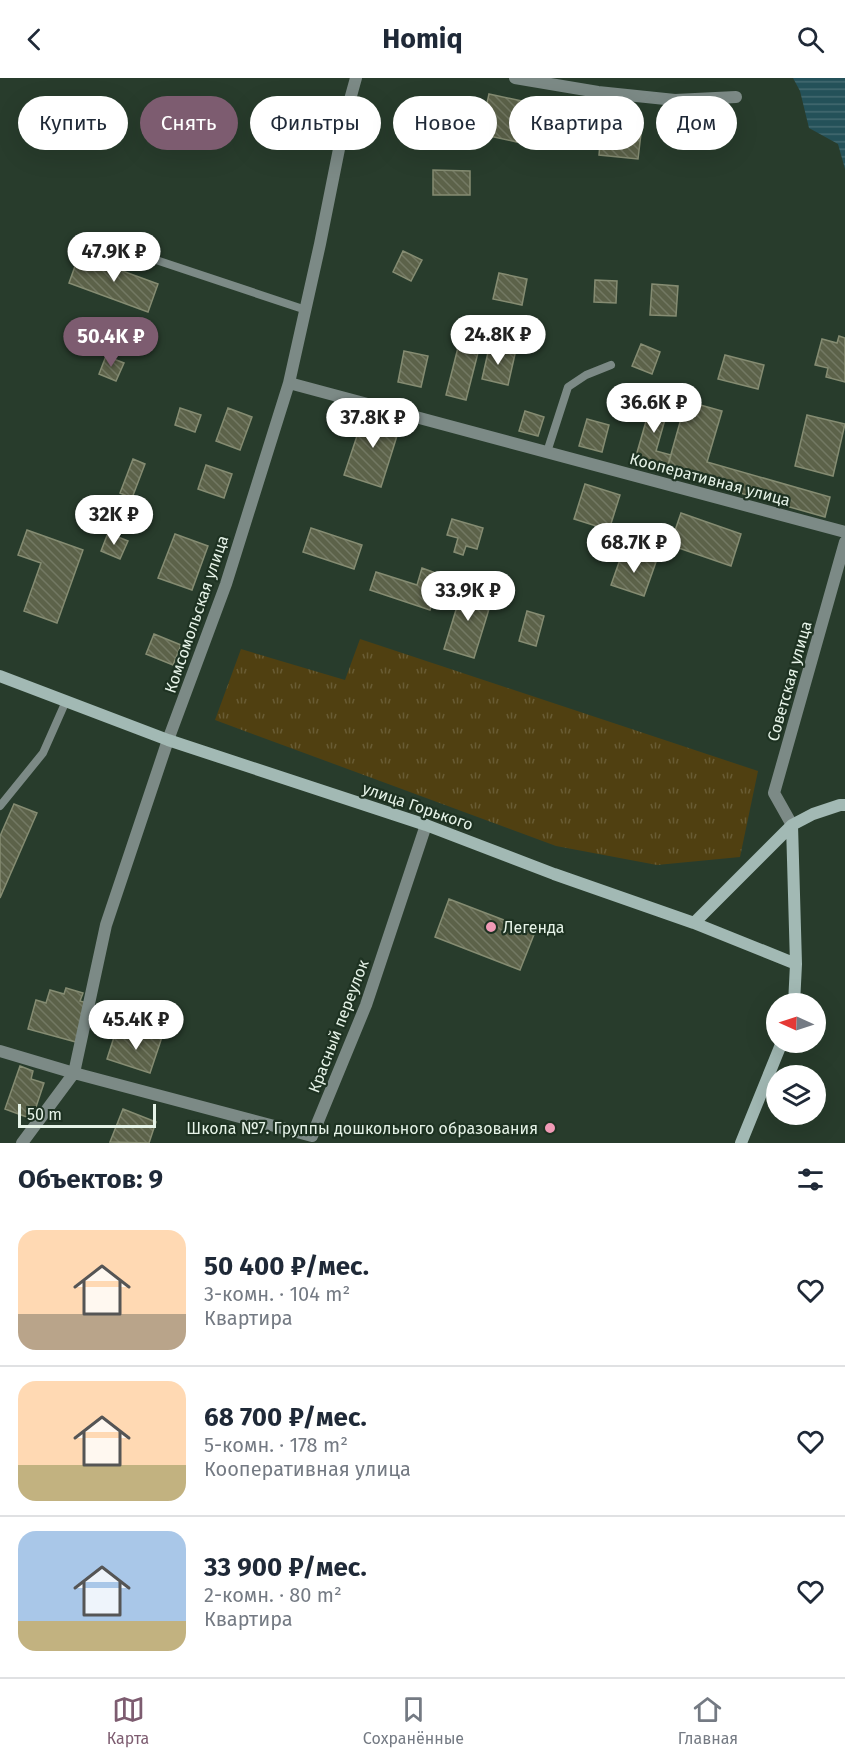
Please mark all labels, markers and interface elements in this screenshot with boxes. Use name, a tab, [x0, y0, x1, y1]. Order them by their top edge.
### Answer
icon: back	[18, 23, 51, 56]
text: Homiq	[382, 23, 463, 55]
icon: search	[794, 23, 827, 56]
chip: Купить	[18, 96, 128, 150]
chip: Снять	[140, 96, 238, 150]
chip: Фильтры	[250, 96, 381, 150]
chip: Новое	[393, 96, 497, 150]
chip: Квартира	[509, 96, 644, 150]
chip: Дом	[656, 96, 737, 150]
pin: 47.9K ₽	[59, 232, 169, 283]
text: 47.9K ₽	[82, 239, 146, 263]
pin: 24.8K ₽	[443, 315, 553, 366]
pin: 50.4K ₽	[56, 317, 166, 368]
text: 24.8K ₽	[465, 322, 531, 346]
text: 50.4K ₽	[77, 324, 145, 348]
pin: 36.6K ₽	[599, 383, 709, 434]
text: 36.6K ₽	[621, 390, 687, 414]
pin: 37.8K ₽	[318, 398, 428, 449]
text: 37.8K ₽	[340, 405, 406, 429]
street label: Кооперативная улица	[628, 449, 792, 510]
pin: 32K ₽	[72, 495, 156, 546]
text: 32K ₽	[89, 502, 139, 526]
pin: 68.7K ₽	[579, 523, 689, 574]
text: 68.7K ₽	[601, 530, 667, 554]
street label: Комсомольская улица	[161, 533, 232, 695]
pin: 33.9K ₽	[413, 571, 523, 622]
text: 33.9K ₽	[435, 578, 501, 602]
street label: Советская улица	[763, 619, 816, 743]
street label: улица Горького	[360, 779, 476, 834]
place label: Легенда	[503, 918, 565, 937]
marker: Легенда	[484, 920, 498, 934]
street label: Красный переулок	[304, 956, 373, 1095]
north arrow	[766, 993, 826, 1053]
map controls	[766, 993, 826, 1125]
pin: 45.4K ₽	[81, 1000, 191, 1051]
text: 45.4K ₽	[103, 1007, 169, 1031]
button: layers	[766, 1065, 826, 1125]
scale bar	[18, 1101, 156, 1128]
text: 50 m	[27, 1105, 62, 1124]
place label: Школа №7. Группы дошкольного образования	[186, 1119, 538, 1138]
marker: Школа №7. Группы дошкольного образования	[543, 1121, 557, 1135]
icon: filters	[794, 1163, 827, 1196]
text: Объектов: 9	[18, 1164, 163, 1195]
text: 50 400 ₽/мес.	[204, 1251, 369, 1282]
icon: home	[66, 1254, 138, 1326]
icon: heart	[794, 1274, 827, 1307]
text: 3-комн. · 104 m²	[204, 1282, 350, 1306]
text: Квартира	[204, 1306, 293, 1330]
text: 68 700 ₽/мес.	[204, 1402, 367, 1433]
icon: home	[66, 1405, 138, 1477]
icon: heart	[794, 1425, 827, 1458]
text: 5-комн. · 178 m²	[204, 1433, 348, 1457]
text: Кооперативная улица	[204, 1457, 411, 1481]
text: 33 900 ₽/мес.	[204, 1552, 367, 1583]
icon: home	[66, 1555, 138, 1627]
icon: heart	[794, 1575, 827, 1608]
text: 2-комн. · 80 m²	[204, 1583, 342, 1607]
text: Квартира	[204, 1607, 293, 1631]
tab: Карта	[107, 1693, 149, 1748]
tab: Сохранённые	[363, 1693, 464, 1748]
tab: Главная	[678, 1693, 738, 1748]

